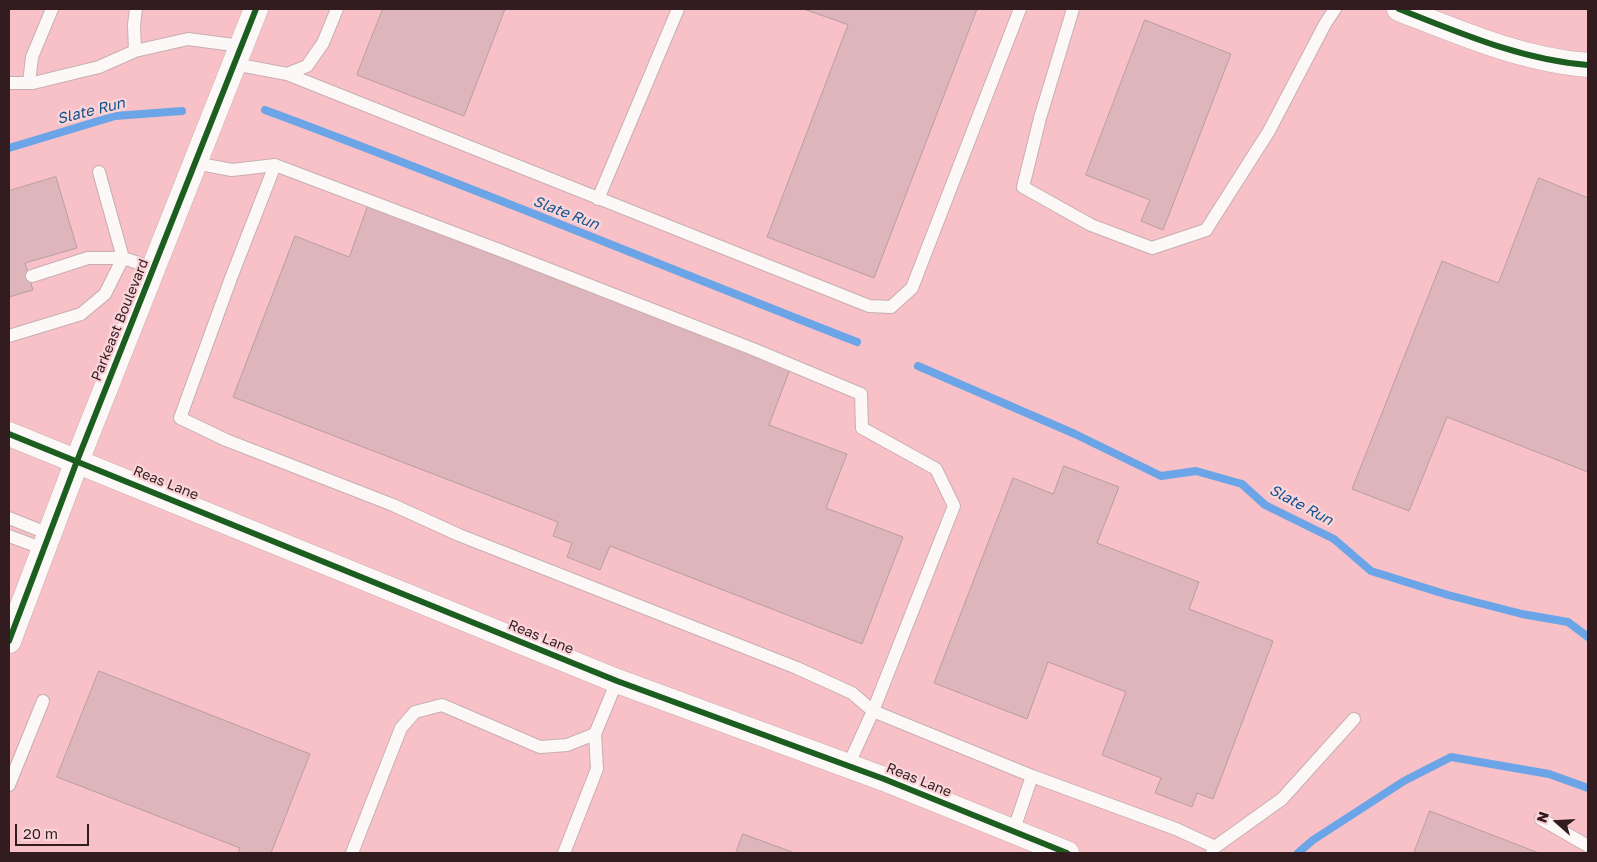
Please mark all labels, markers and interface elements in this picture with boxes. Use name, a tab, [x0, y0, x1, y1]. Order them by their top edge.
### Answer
water label: Slate Run	[55, 94, 127, 128]
water label: Slate Run	[530, 192, 602, 234]
street label: Parkeast Boulevard	[88, 256, 152, 384]
street label: Reas Lane	[131, 462, 201, 504]
water label: Slate Run	[1266, 481, 1336, 529]
street label: Reas Lane	[506, 616, 576, 658]
street label: Reas Lane	[884, 759, 954, 801]
north arrow	[1532, 797, 1582, 847]
text: N	[1533, 809, 1552, 825]
scale bar	[18, 814, 91, 846]
text: 20 m	[23, 824, 58, 842]

